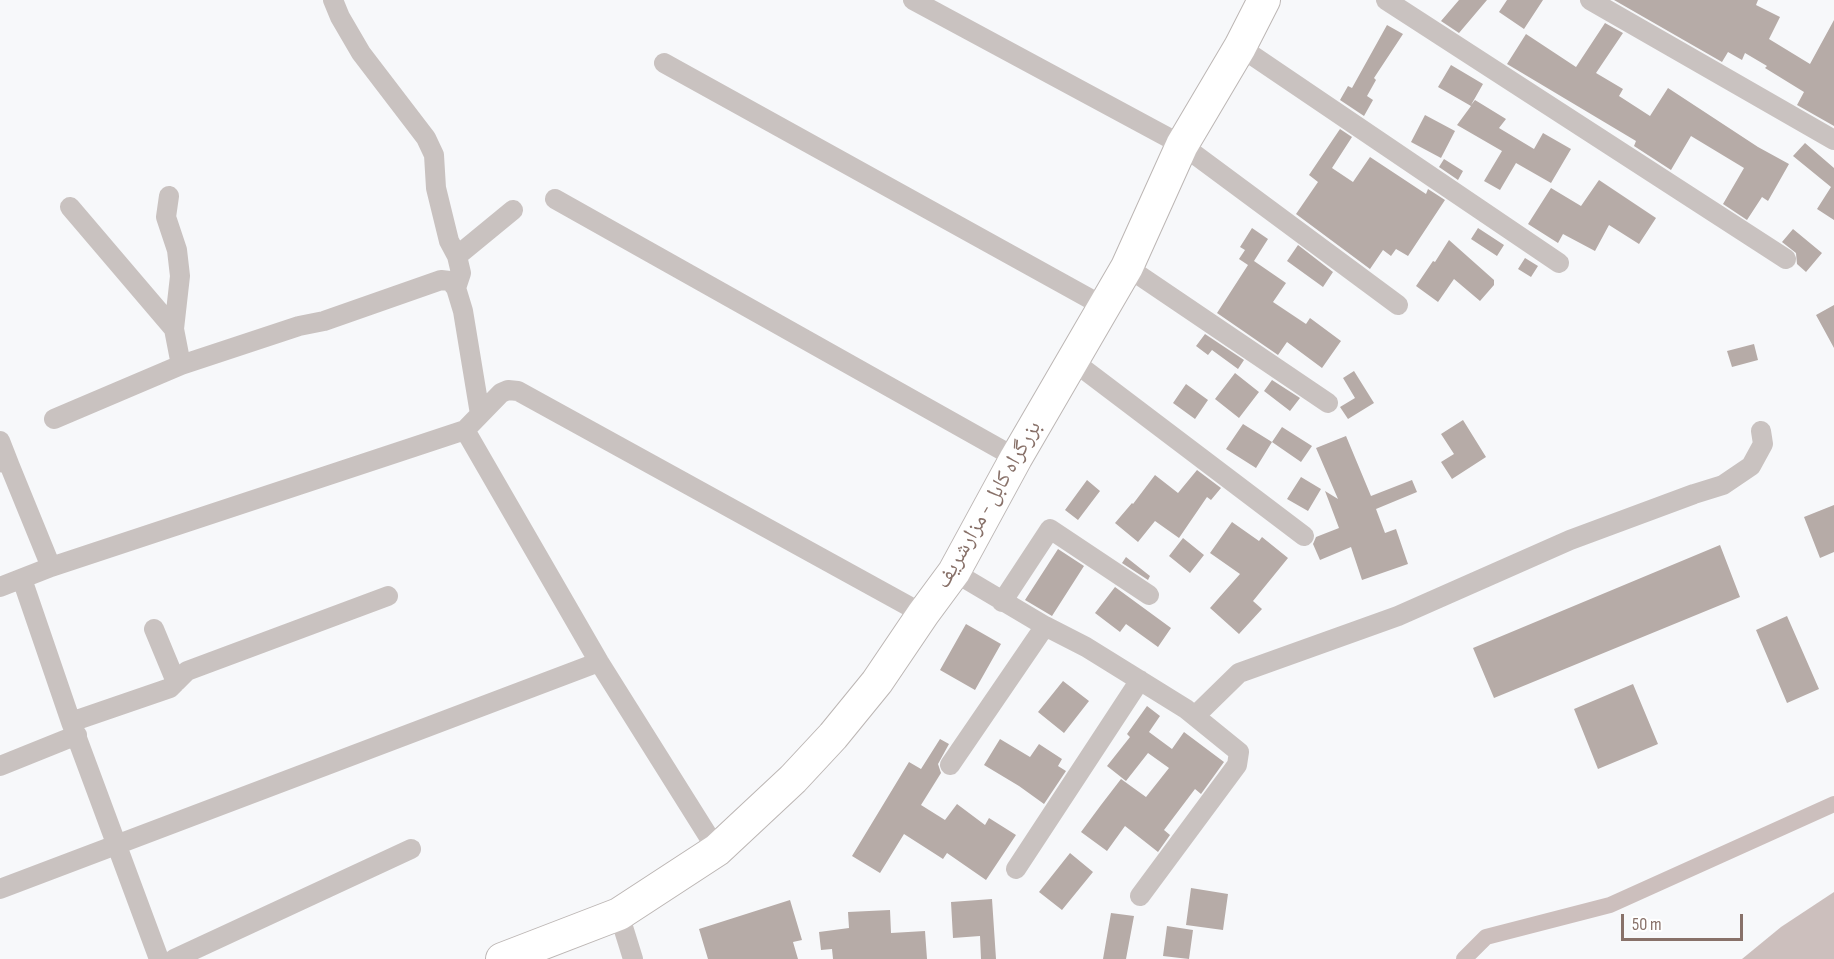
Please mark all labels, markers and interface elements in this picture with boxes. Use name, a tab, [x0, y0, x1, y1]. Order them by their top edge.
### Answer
street label: بزرگراه کابل - مزارشریف	[930, 416, 1048, 594]
scale bar	[1624, 902, 1746, 940]
text: 50 m	[1632, 914, 1662, 935]

